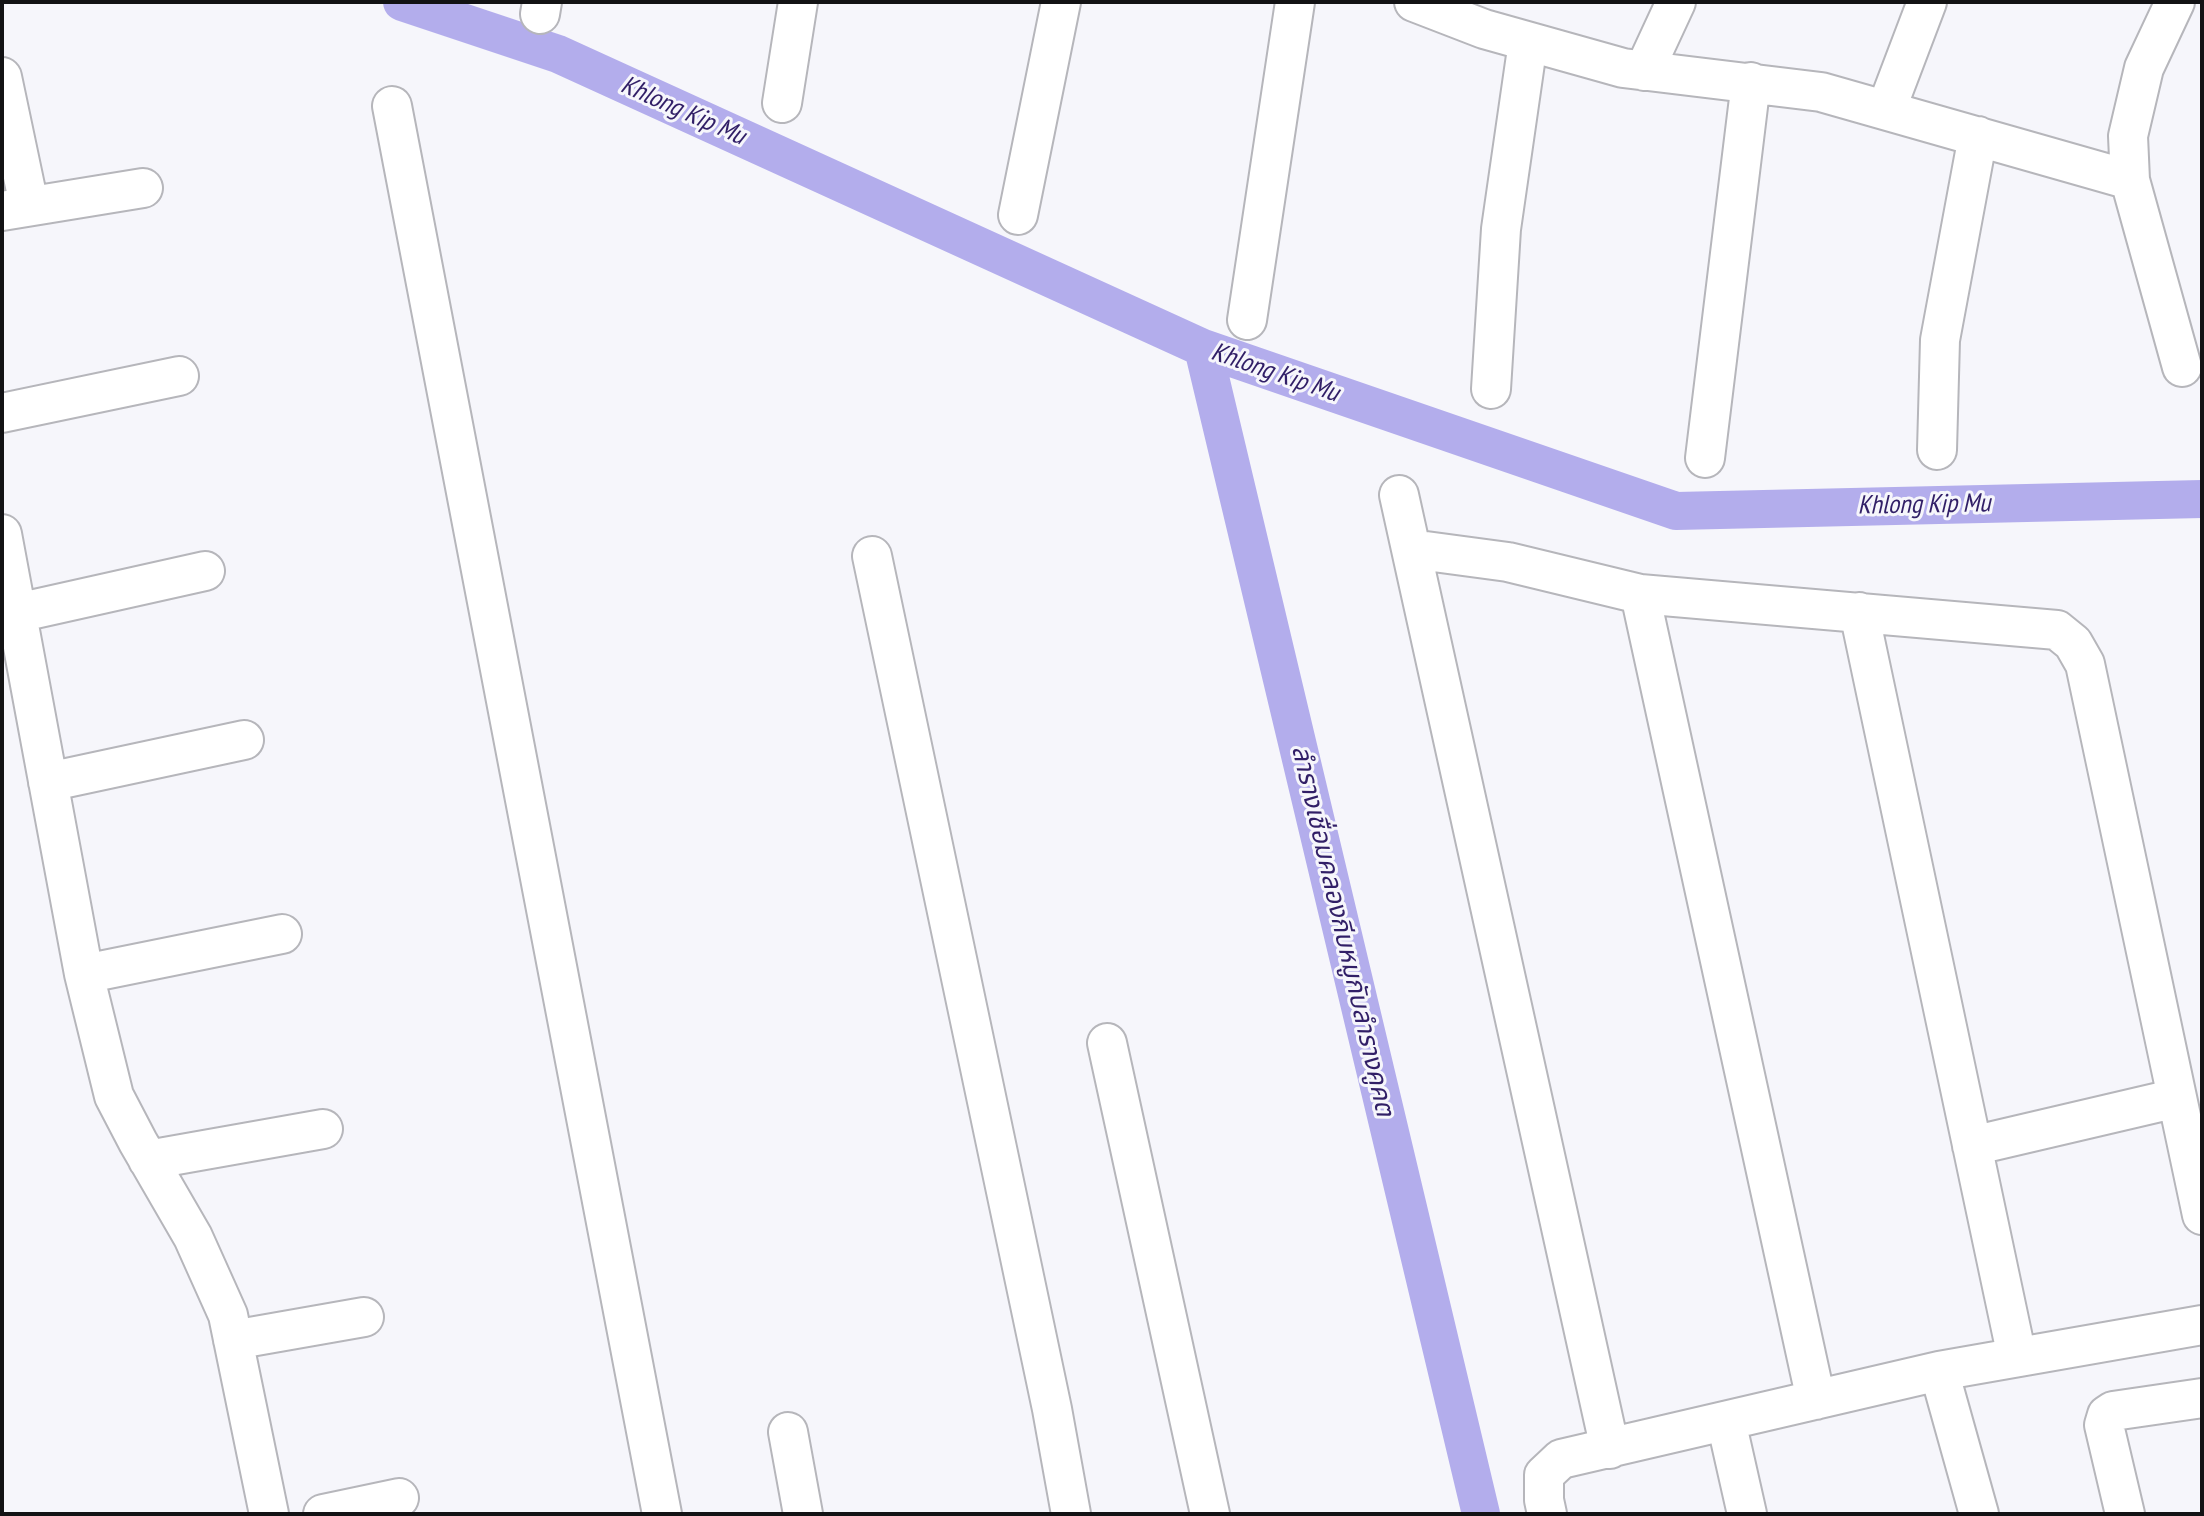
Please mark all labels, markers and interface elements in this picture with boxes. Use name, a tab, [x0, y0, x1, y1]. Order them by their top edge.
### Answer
water label: Khlong Kip Mu	[616, 70, 750, 152]
water label: Khlong Kip Mu	[1207, 337, 1343, 409]
water label: Khlong Kip Mu	[1857, 488, 1991, 522]
water label: ลำรางเชื่อมคลองกีบหมูกับลำรางคูคต	[1284, 742, 1400, 1120]

